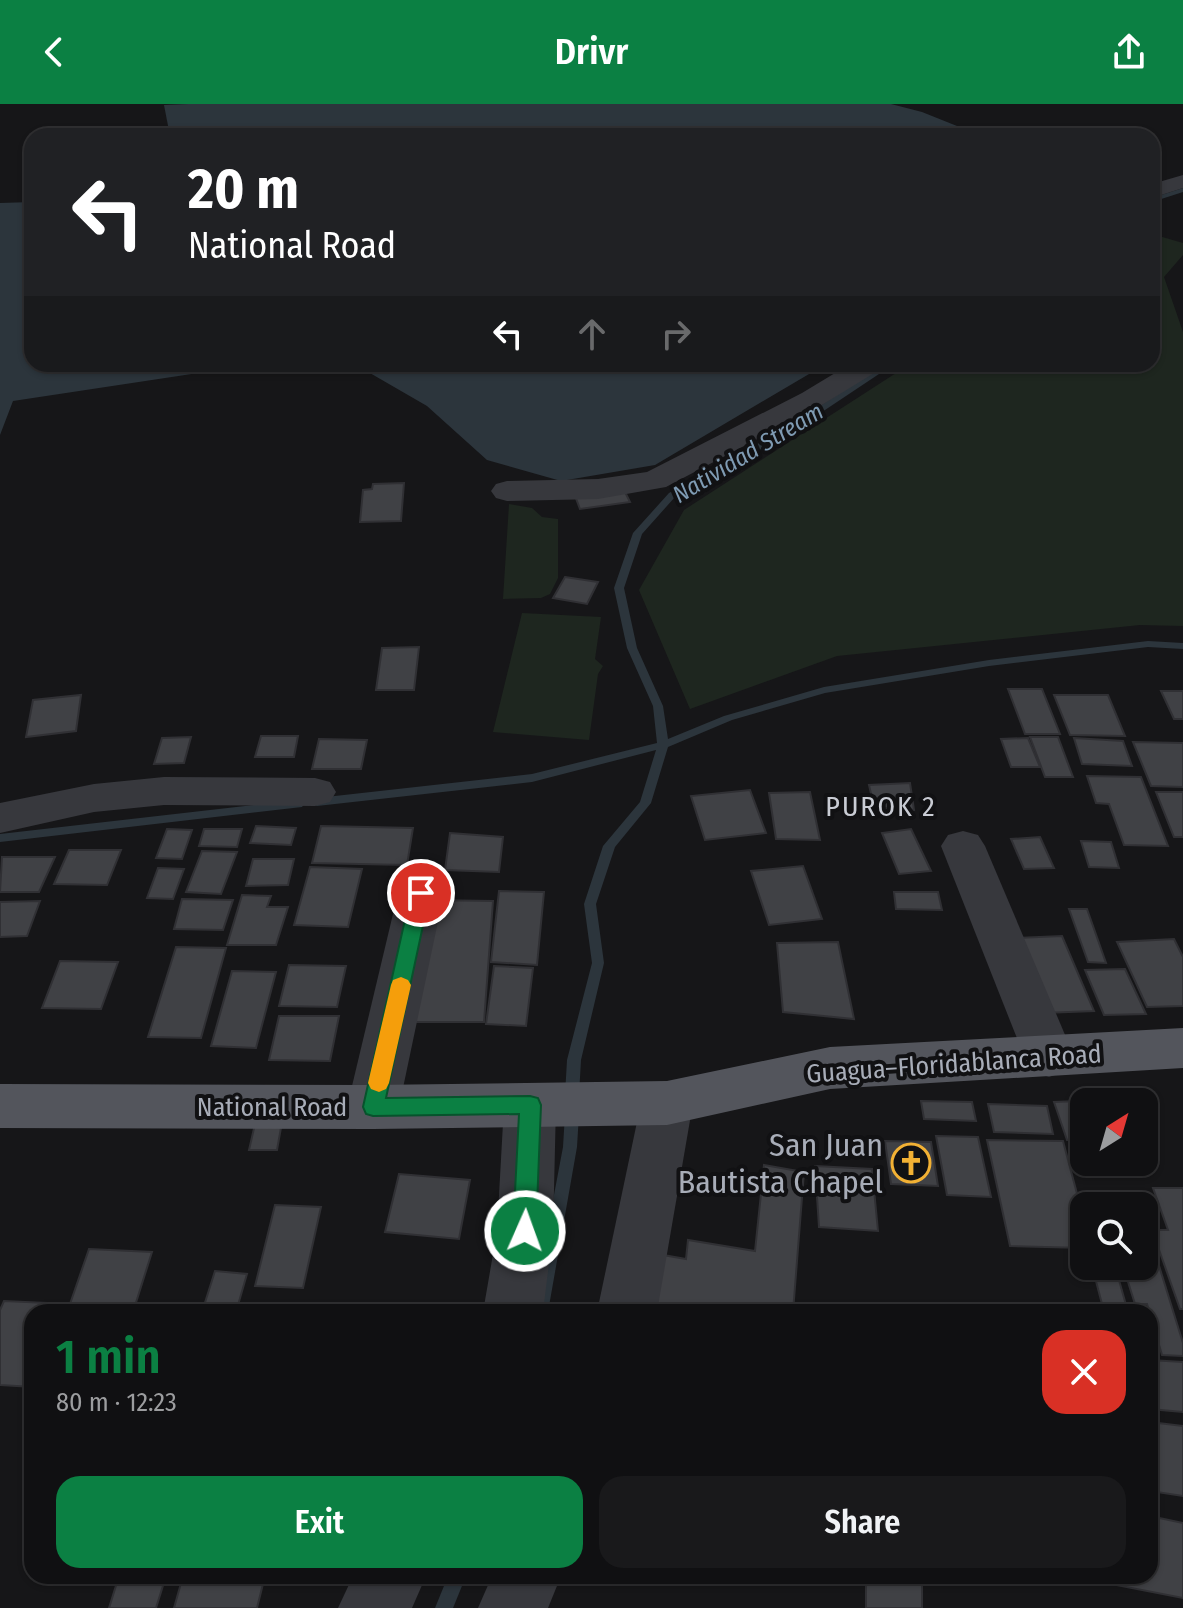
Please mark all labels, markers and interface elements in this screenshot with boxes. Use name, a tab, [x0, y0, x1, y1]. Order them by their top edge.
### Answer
icon: back	[32, 30, 76, 74]
text: Drivr	[555, 30, 628, 74]
icon: share	[1107, 30, 1151, 74]
text: 20 m	[188, 156, 299, 223]
icon: left	[56, 160, 160, 264]
text: National Road	[188, 224, 396, 268]
icon: left	[486, 312, 530, 356]
icon: ahead	[570, 312, 614, 356]
icon: right	[654, 312, 698, 356]
water label: Natividad Stream	[668, 397, 828, 509]
district label: PUROK 2	[825, 790, 937, 823]
pin	[387, 859, 455, 927]
icon: arrive	[399, 871, 443, 915]
street label: Guagua–Floridablanca Road	[805, 1038, 1103, 1090]
north arrow	[1070, 1088, 1158, 1176]
map controls	[1070, 1088, 1158, 1280]
street label: National Road	[197, 1092, 347, 1123]
place label: San Juan Bautista Chapel	[678, 1126, 883, 1201]
church icon: San Juan Bautista Chapel	[890, 1142, 932, 1184]
position arrow	[483, 1189, 567, 1273]
button: search	[1070, 1192, 1158, 1280]
text: 1 min	[56, 1328, 161, 1386]
button: close	[1042, 1330, 1126, 1414]
text: 80 m · 12:23	[56, 1387, 177, 1418]
button: Exit	[56, 1476, 583, 1568]
button: Share	[599, 1476, 1126, 1568]

